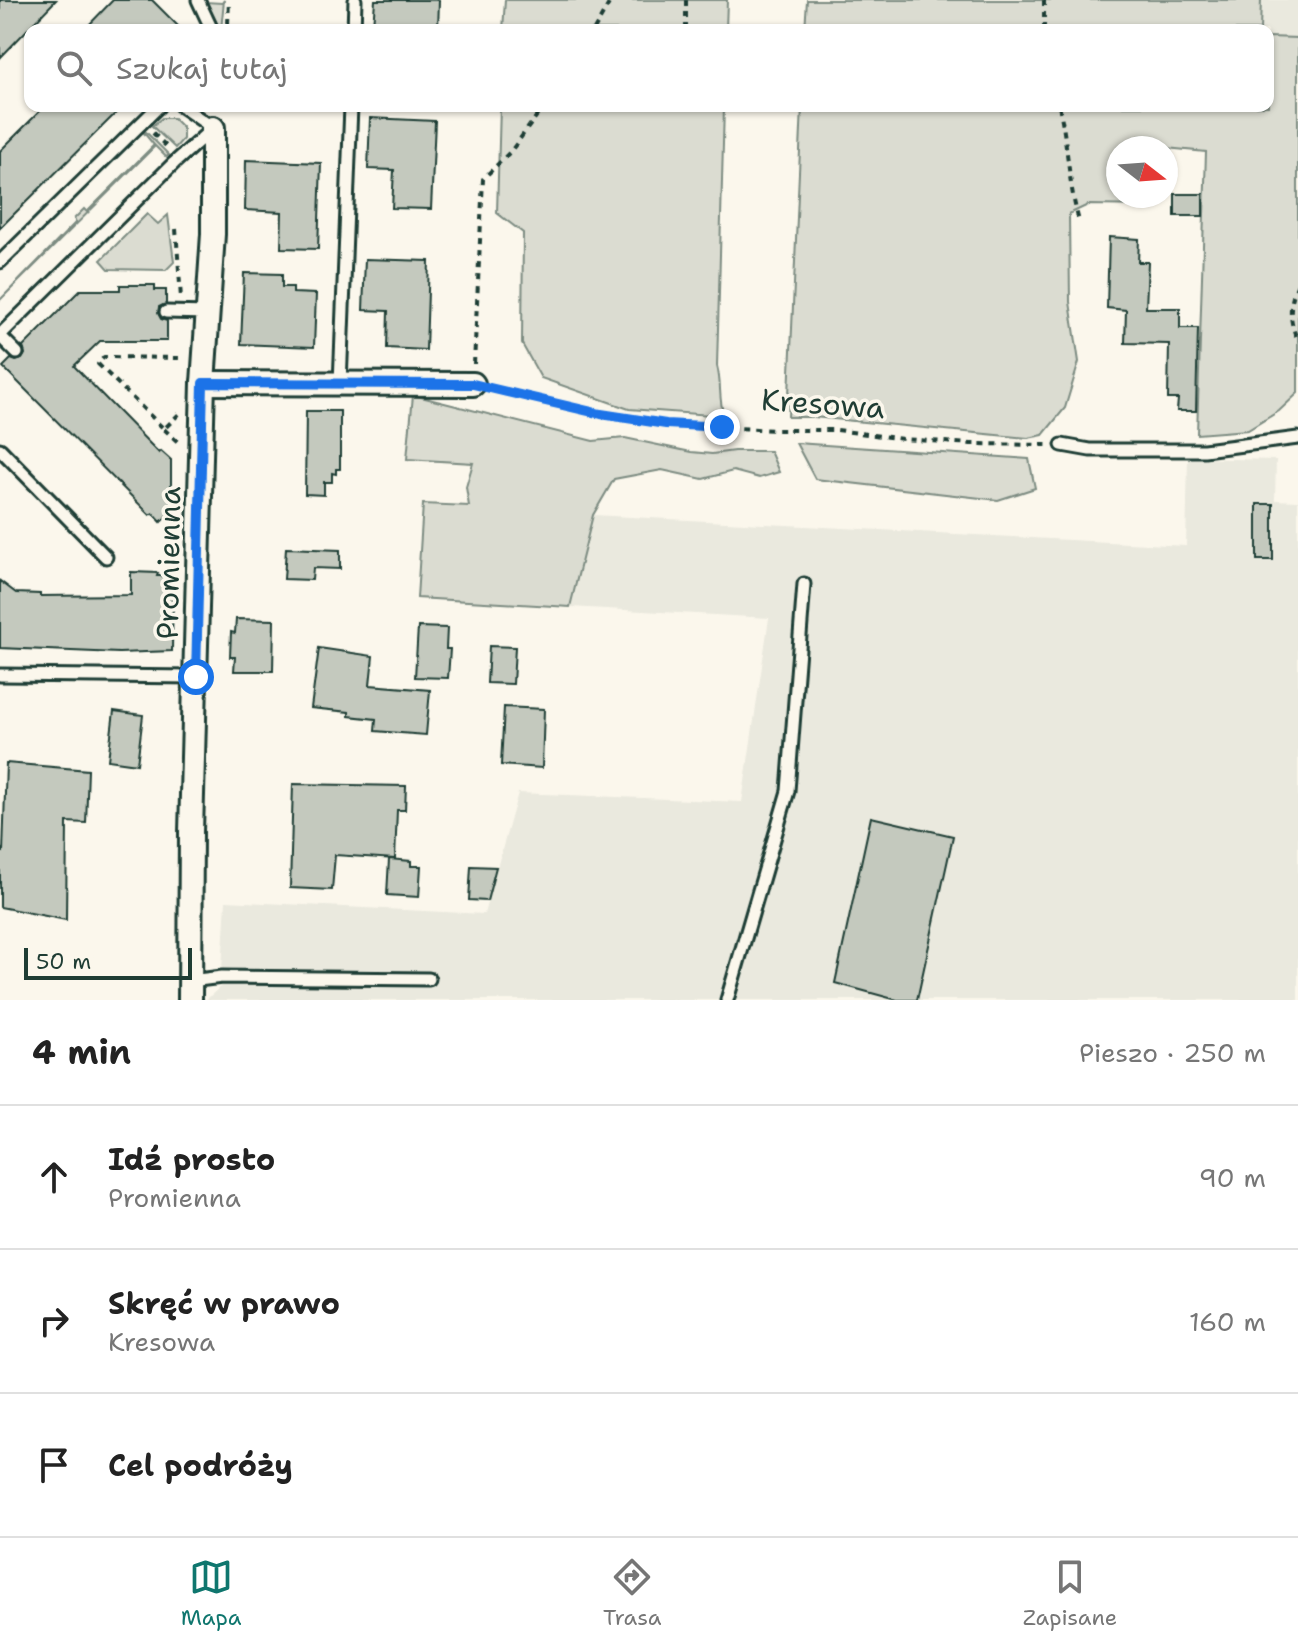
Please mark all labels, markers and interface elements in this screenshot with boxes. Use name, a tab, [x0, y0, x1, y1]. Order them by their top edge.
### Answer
search box	[24, 24, 1274, 112]
icon: search	[52, 46, 96, 90]
text: Szukaj tutaj	[116, 48, 288, 89]
north arrow	[1106, 136, 1178, 208]
street label: Kresowa	[760, 379, 886, 428]
route end	[704, 409, 740, 445]
street label: Promienna	[147, 486, 190, 640]
route start	[178, 659, 214, 695]
scale bar	[24, 944, 192, 980]
text: 50 m	[36, 947, 91, 976]
text: 4 min	[32, 1029, 131, 1075]
text: Pieszo · 250 m	[1079, 1035, 1266, 1070]
text: Idź prosto	[108, 1139, 275, 1180]
icon: ahead	[32, 1155, 76, 1199]
text: 90 m	[1199, 1160, 1266, 1195]
text: Promienna	[108, 1180, 241, 1215]
text: Skręć w prawo	[108, 1283, 340, 1324]
icon: right	[32, 1299, 76, 1343]
text: 160 m	[1189, 1304, 1266, 1339]
text: Kresowa	[108, 1324, 215, 1359]
icon: arrive	[32, 1443, 76, 1487]
text: Cel podróży	[108, 1445, 293, 1486]
tab: Mapa	[181, 1555, 242, 1632]
tab: Trasa	[603, 1555, 661, 1632]
tab: Zapisane	[1023, 1555, 1117, 1632]

